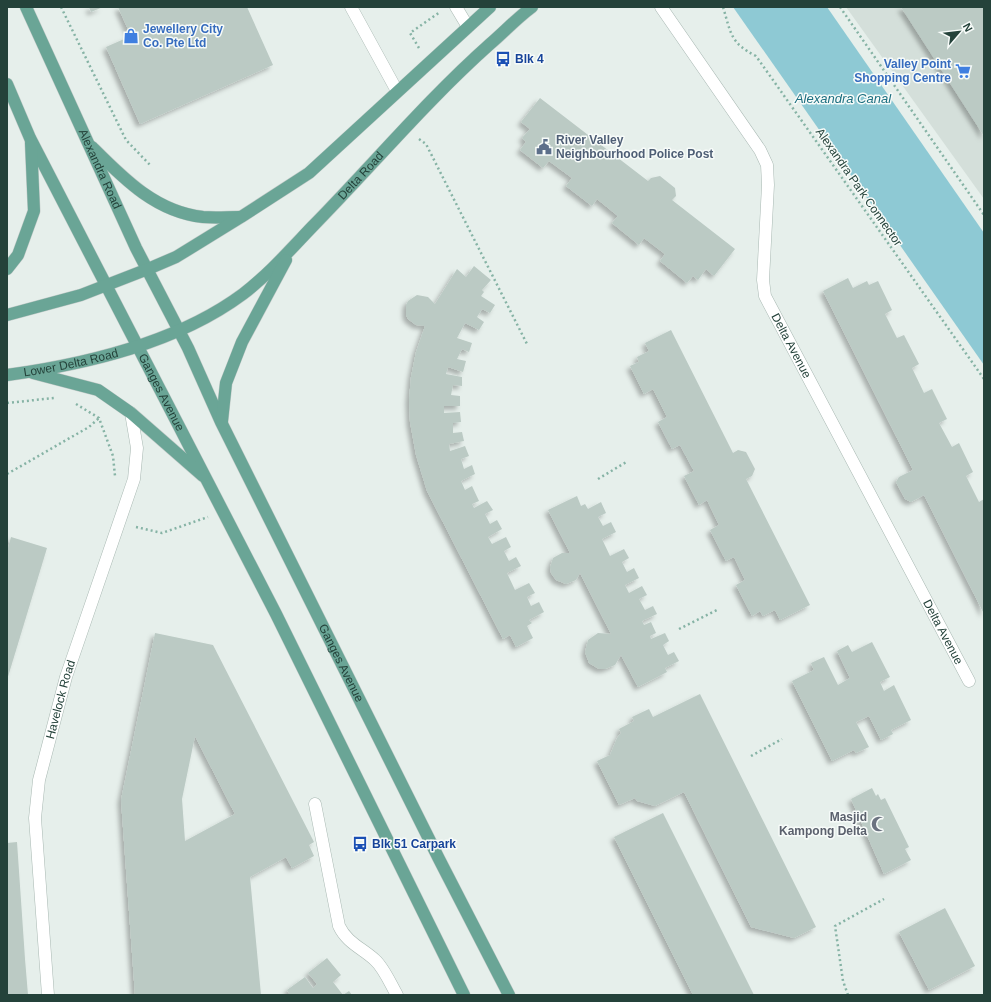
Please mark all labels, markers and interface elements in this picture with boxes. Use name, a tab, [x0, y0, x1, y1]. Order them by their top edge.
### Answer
north arrow	[939, 12, 979, 52]
text: N	[961, 21, 975, 34]
place label: Jewellery City Co. Pte Ltd	[143, 22, 223, 50]
shop icon: Jewellery City Co. Pte Ltd	[122, 27, 140, 45]
bus stop icon: Blk 4	[494, 50, 512, 68]
place label: Blk 4	[515, 52, 544, 66]
place label: Valley Point Shopping Centre	[854, 57, 951, 85]
supermarket icon: Valley Point Shopping Centre	[954, 62, 972, 80]
water label: Alexandra Canal	[794, 91, 892, 106]
street label: Alexandra Park Connector	[813, 125, 905, 249]
street label: Alexandra Road	[76, 127, 124, 211]
place label: River Valley Neighbourhood Police Post	[556, 133, 713, 161]
public building icon: River Valley Neighbourhood Police Post	[535, 138, 553, 156]
street label: Delta Road	[335, 149, 386, 203]
street label: Delta Avenue	[768, 311, 814, 381]
street label: Lower Delta Road	[23, 346, 120, 380]
street label: Ganges Avenue	[136, 351, 187, 434]
street label: Delta Avenue	[920, 597, 966, 667]
street label: Ganges Avenue	[316, 622, 367, 705]
street label: Havelock Road	[43, 658, 78, 741]
place label: Masjid Kampong Delta	[779, 810, 867, 838]
mosque icon: Masjid Kampong Delta	[870, 815, 888, 833]
bus stop icon: Blk 51 Carpark	[351, 835, 369, 853]
place label: Blk 51 Carpark	[372, 837, 456, 851]

